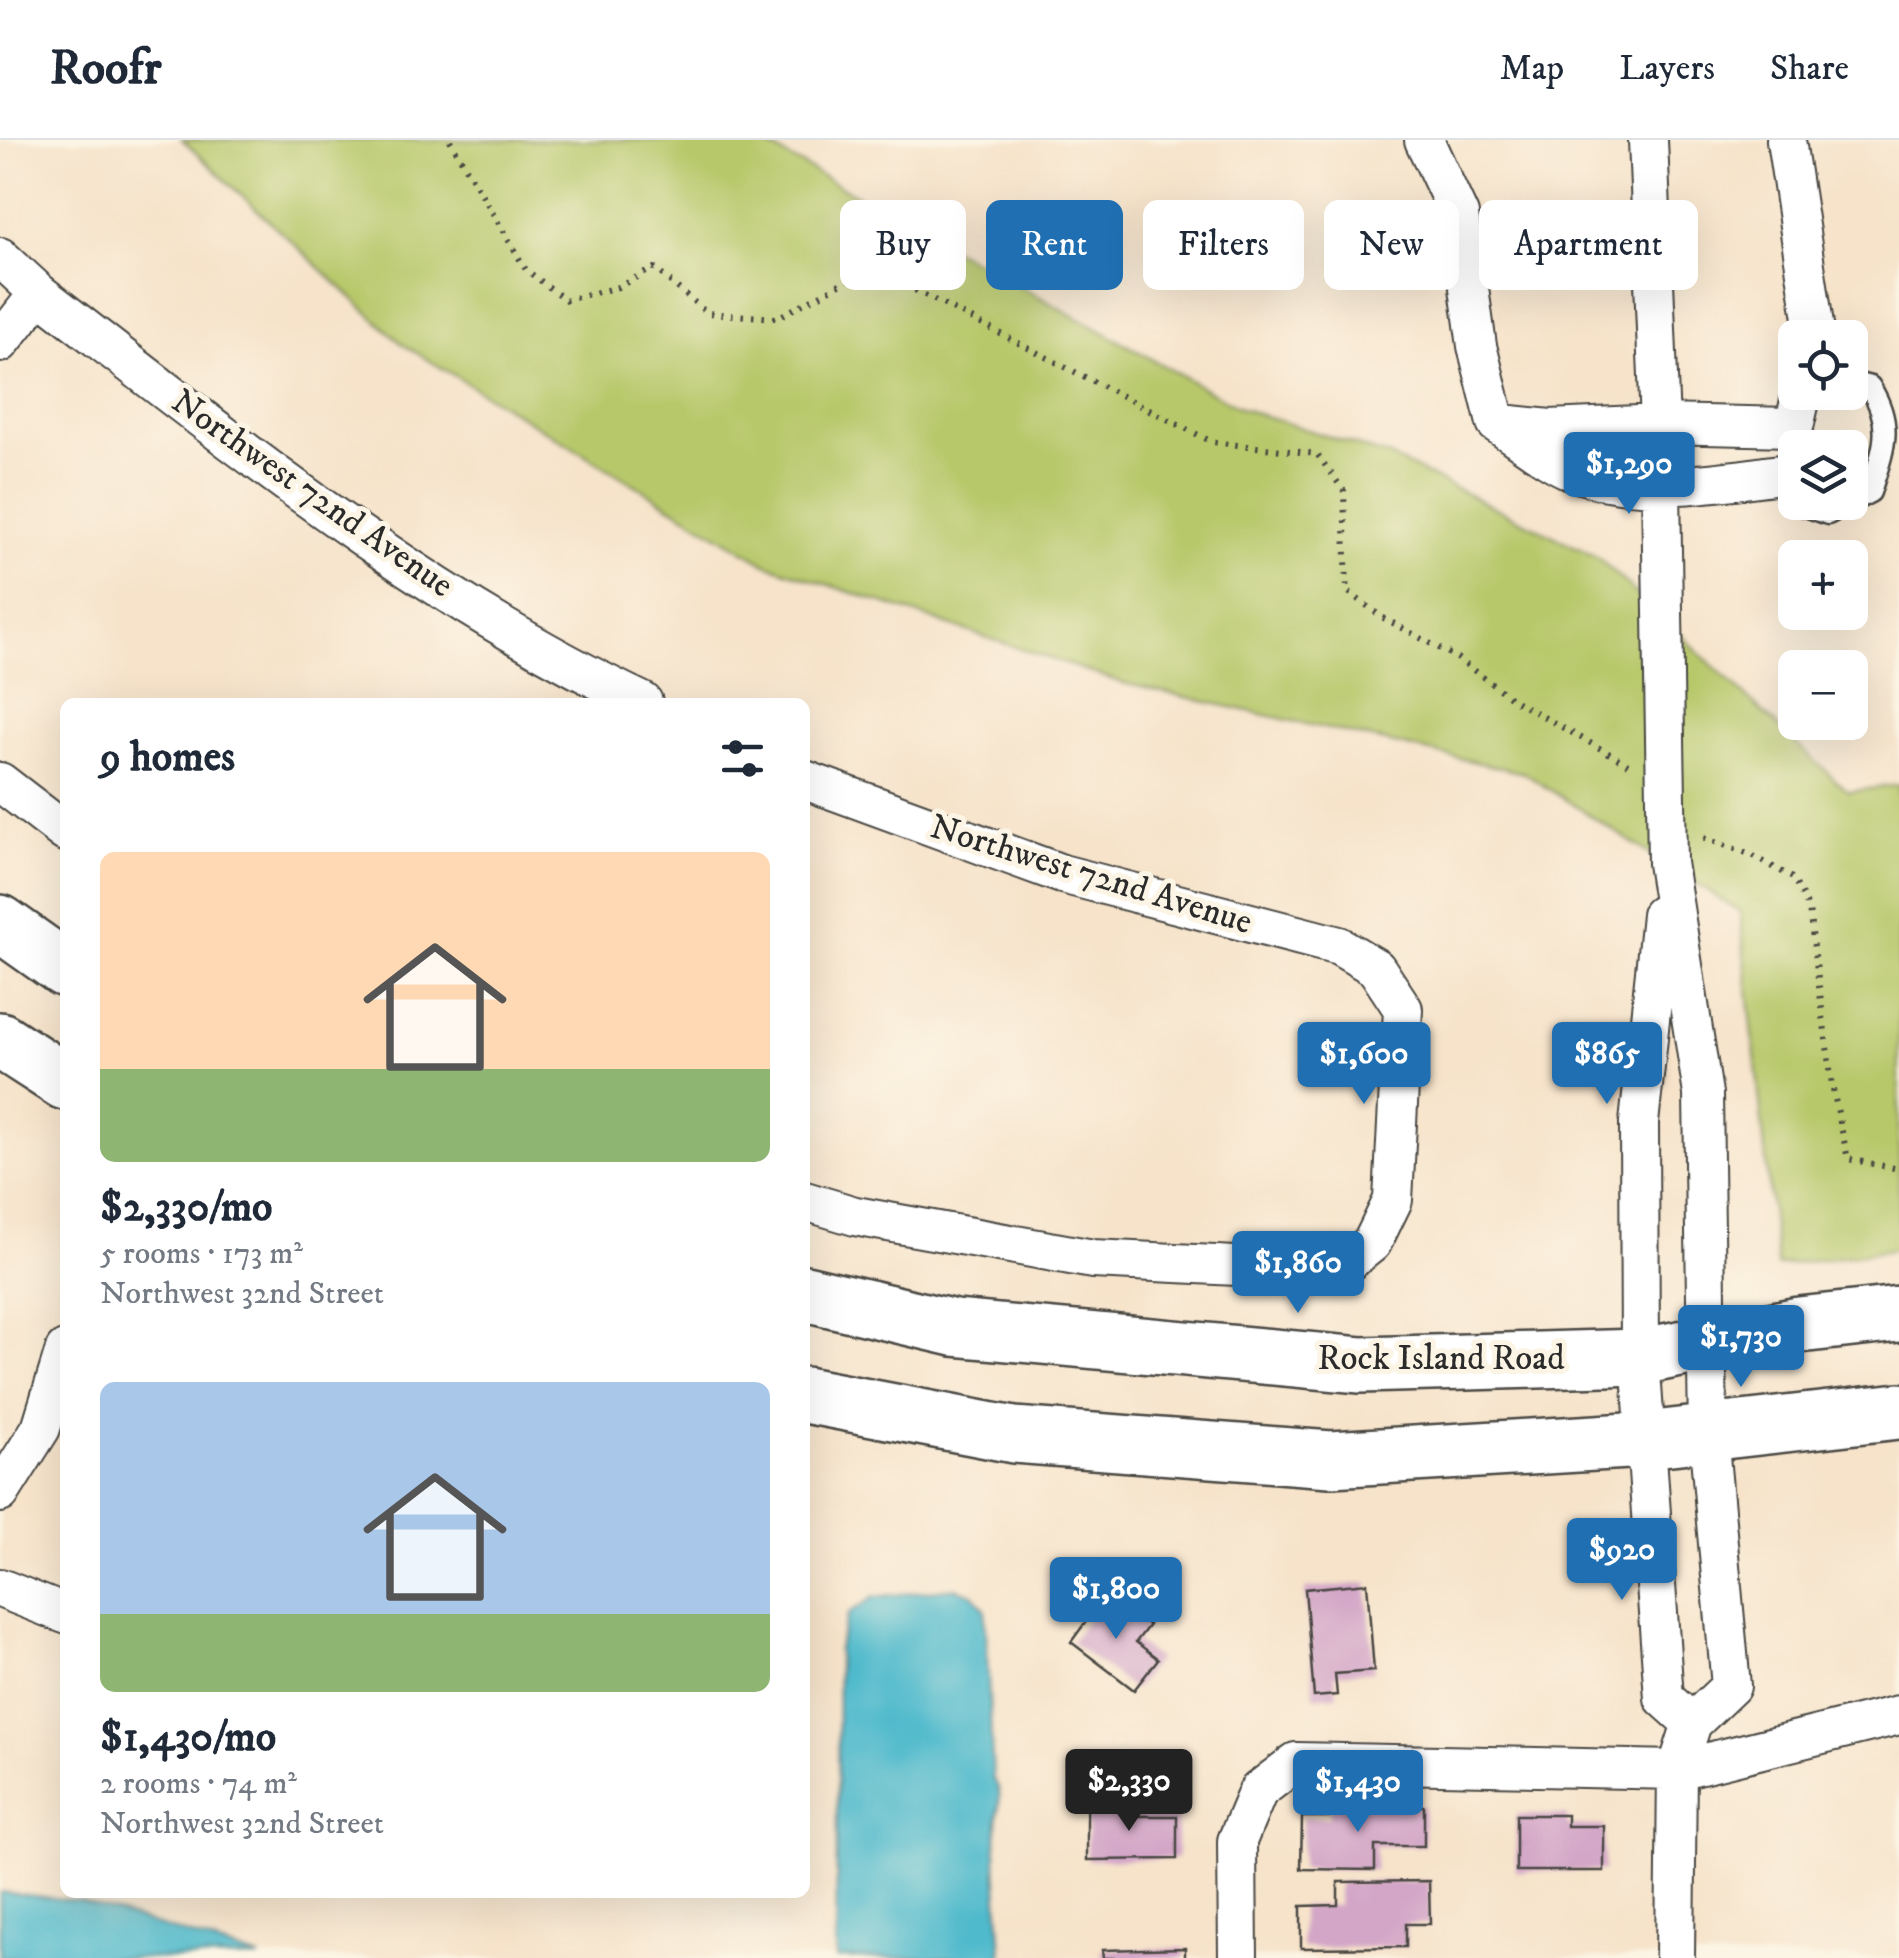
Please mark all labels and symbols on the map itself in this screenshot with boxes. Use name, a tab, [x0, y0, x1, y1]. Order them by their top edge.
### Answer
street label: Northwest 72nd Avenue	[162, 380, 462, 608]
pin: $1,290	[1548, 432, 1710, 517]
street label: Northwest 72nd Avenue	[925, 805, 1257, 945]
pin: $1,600	[1283, 1022, 1445, 1107]
pin: $865	[1548, 1022, 1666, 1107]
pin: $1,860	[1217, 1231, 1379, 1316]
pin: $1,730	[1660, 1305, 1822, 1390]
street label: Rock Island Road	[1317, 1337, 1565, 1381]
pin: $920	[1563, 1518, 1681, 1603]
pin: $1,800	[1035, 1557, 1197, 1642]
pin: $2,330	[1048, 1749, 1210, 1834]
pin: $1,430	[1277, 1750, 1439, 1835]

